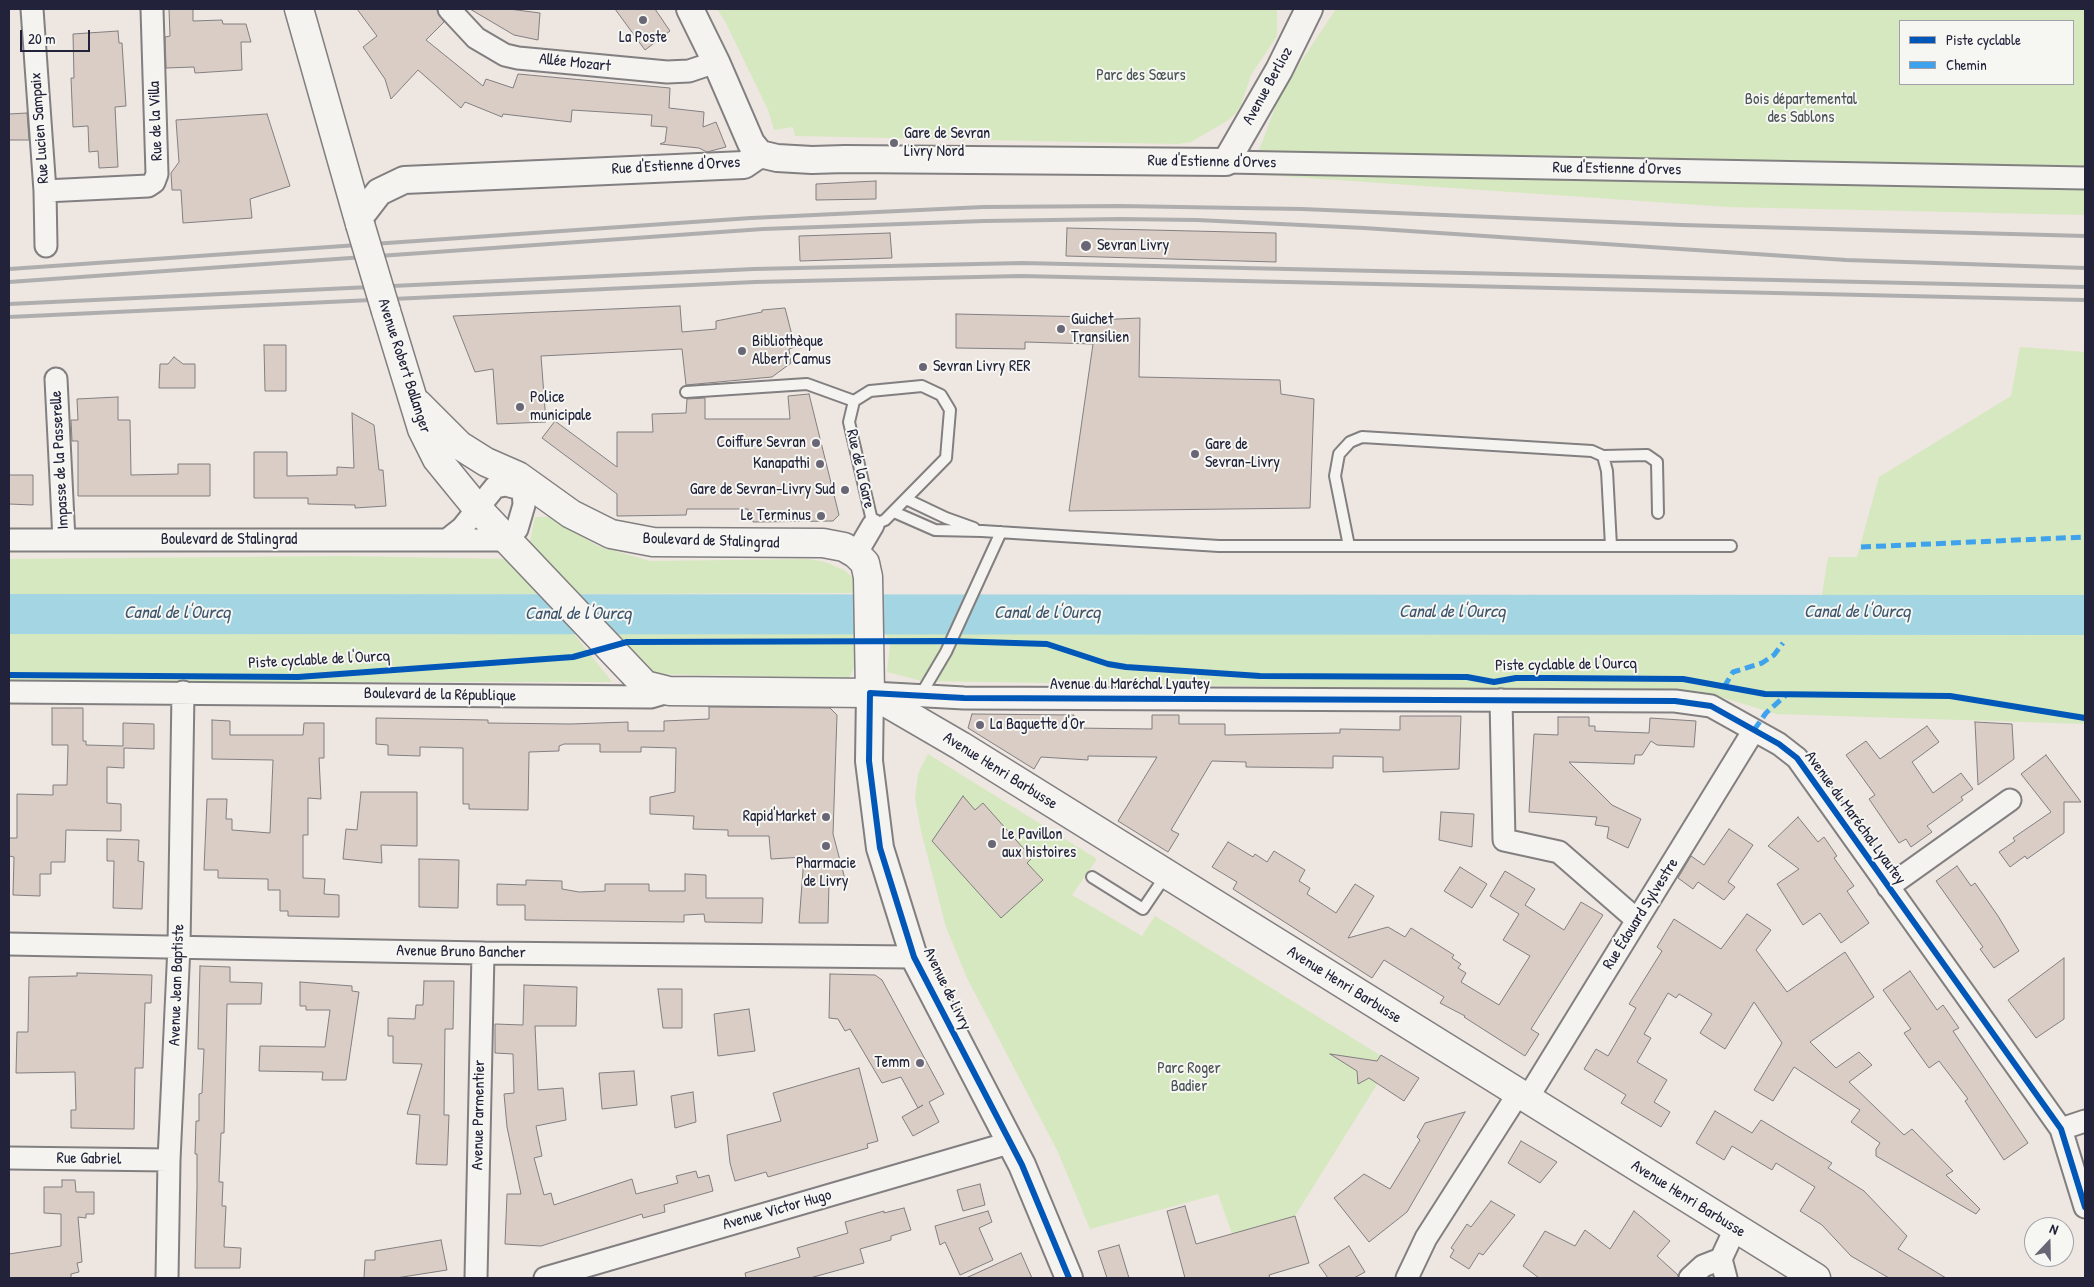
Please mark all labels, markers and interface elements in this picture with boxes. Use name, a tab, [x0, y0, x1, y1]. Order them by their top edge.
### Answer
marker: La Poste	[637, 14, 649, 26]
scale bar	[22, 20, 92, 52]
legend	[1899, 20, 2074, 85]
text: 20 m	[28, 28, 55, 49]
place label: La Poste	[619, 28, 667, 48]
text: Piste cyclable	[1946, 29, 2021, 50]
street label: Avenue Berlioz	[1239, 44, 1297, 128]
street label: Allée Mozart	[538, 50, 612, 76]
text: Chemin	[1946, 54, 1987, 75]
park label: Parc des Sœurs	[1096, 66, 1186, 86]
street label: Rue Lucien Sampaix	[27, 72, 53, 184]
street label: Rue de la Villa	[145, 81, 167, 161]
park label: Bois départemental des Sablons	[1745, 90, 1857, 128]
place label: Gare de Sevran Livry Nord	[904, 124, 990, 162]
marker: Gare de Sevran Livry Nord	[888, 137, 900, 149]
street label: Rue d'Estienne d'Orves	[1148, 151, 1276, 173]
street label: Rue d'Estienne d'Orves	[611, 153, 741, 179]
street label: Rue d'Estienne d'Orves	[1553, 158, 1681, 180]
place label: Sevran Livry	[1097, 236, 1169, 256]
marker: Sevran Livry	[1079, 239, 1093, 253]
street label: Avenue Robert Ballanger	[373, 296, 435, 436]
place label: Guichet Transilien	[1071, 310, 1129, 348]
marker: Guichet Transilien	[1055, 323, 1067, 335]
place label: Bibliothèque Albert Camus	[752, 332, 831, 370]
marker: Bibliothèque Albert Camus	[736, 345, 748, 357]
place label: Sevran Livry RER	[933, 357, 1031, 377]
marker: Sevran Livry RER	[917, 361, 929, 373]
place label: Police municipale	[530, 388, 592, 426]
street label: Impasse de la Passerelle	[47, 390, 73, 530]
marker: Police municipale	[514, 401, 526, 413]
street label: Rue de la Gare	[842, 428, 878, 510]
place label: Coiffure Sevran	[716, 433, 806, 453]
place label: Gare de Sevran-Livry	[1205, 435, 1280, 473]
marker: Coiffure Sevran	[810, 437, 822, 449]
marker: Gare de Sevran-Livry	[1189, 448, 1201, 460]
place label: Kanapathi	[753, 454, 810, 474]
marker: Kanapathi	[814, 458, 826, 470]
place label: Gare de Sevran-Livry Sud	[690, 480, 835, 500]
marker: Gare de Sevran-Livry Sud	[839, 484, 851, 496]
place label: Le Terminus	[741, 506, 811, 526]
marker: Le Terminus	[815, 510, 827, 522]
street label: Boulevard de Stalingrad	[642, 529, 780, 553]
street label: Boulevard de Stalingrad	[161, 530, 297, 550]
water label: Canal de l'Ourcq	[1399, 601, 1505, 623]
water label: Canal de l'Ourcq	[1804, 601, 1910, 623]
water label: Canal de l'Ourcq	[124, 602, 230, 624]
water label: Canal de l'Ourcq	[994, 602, 1100, 624]
water label: Canal de l'Ourcq	[525, 603, 631, 625]
street label: Piste cyclable de l'Ourcq	[248, 647, 390, 673]
street label: Piste cyclable de l'Ourcq	[1495, 654, 1637, 676]
street label: Avenue du Maréchal Lyautey	[1050, 675, 1210, 695]
street label: Boulevard de la République	[364, 684, 516, 706]
place label: La Baguette d'Or	[990, 715, 1085, 735]
marker: La Baguette d'Or	[974, 719, 986, 731]
street label: Avenue Henri Barbusse	[939, 728, 1061, 814]
street label: Avenue du Maréchal Lyautey	[1800, 748, 1910, 888]
place label: Rapid'Market	[743, 807, 816, 827]
marker: Rapid'Market	[820, 811, 832, 823]
place label: Le Pavillon aux histoires	[1002, 825, 1076, 863]
marker: Le Pavillon aux histoires	[986, 838, 998, 850]
marker: Pharmacie de Livry	[820, 840, 832, 852]
place label: Pharmacie de Livry	[796, 854, 856, 892]
street label: Rue Édouard Sylvestre	[1599, 855, 1683, 973]
street label: Avenue Jean Baptiste	[165, 924, 189, 1046]
street label: Avenue Bruno Bancher	[396, 941, 526, 963]
street label: Avenue Henri Barbusse	[1283, 942, 1405, 1028]
street label: Avenue de Livry	[919, 945, 975, 1033]
place label: Temm	[874, 1053, 910, 1073]
marker: Temm	[914, 1057, 926, 1069]
park label: Parc Roger Badier	[1157, 1059, 1221, 1097]
street label: Avenue Parmentier	[468, 1060, 490, 1170]
street label: Rue Gabriel	[57, 1149, 121, 1169]
street label: Avenue Henri Barbusse	[1627, 1156, 1749, 1242]
street label: Avenue Victor Hugo	[720, 1185, 834, 1235]
north arrow	[2024, 1217, 2074, 1267]
text: N	[2047, 1218, 2061, 1239]

